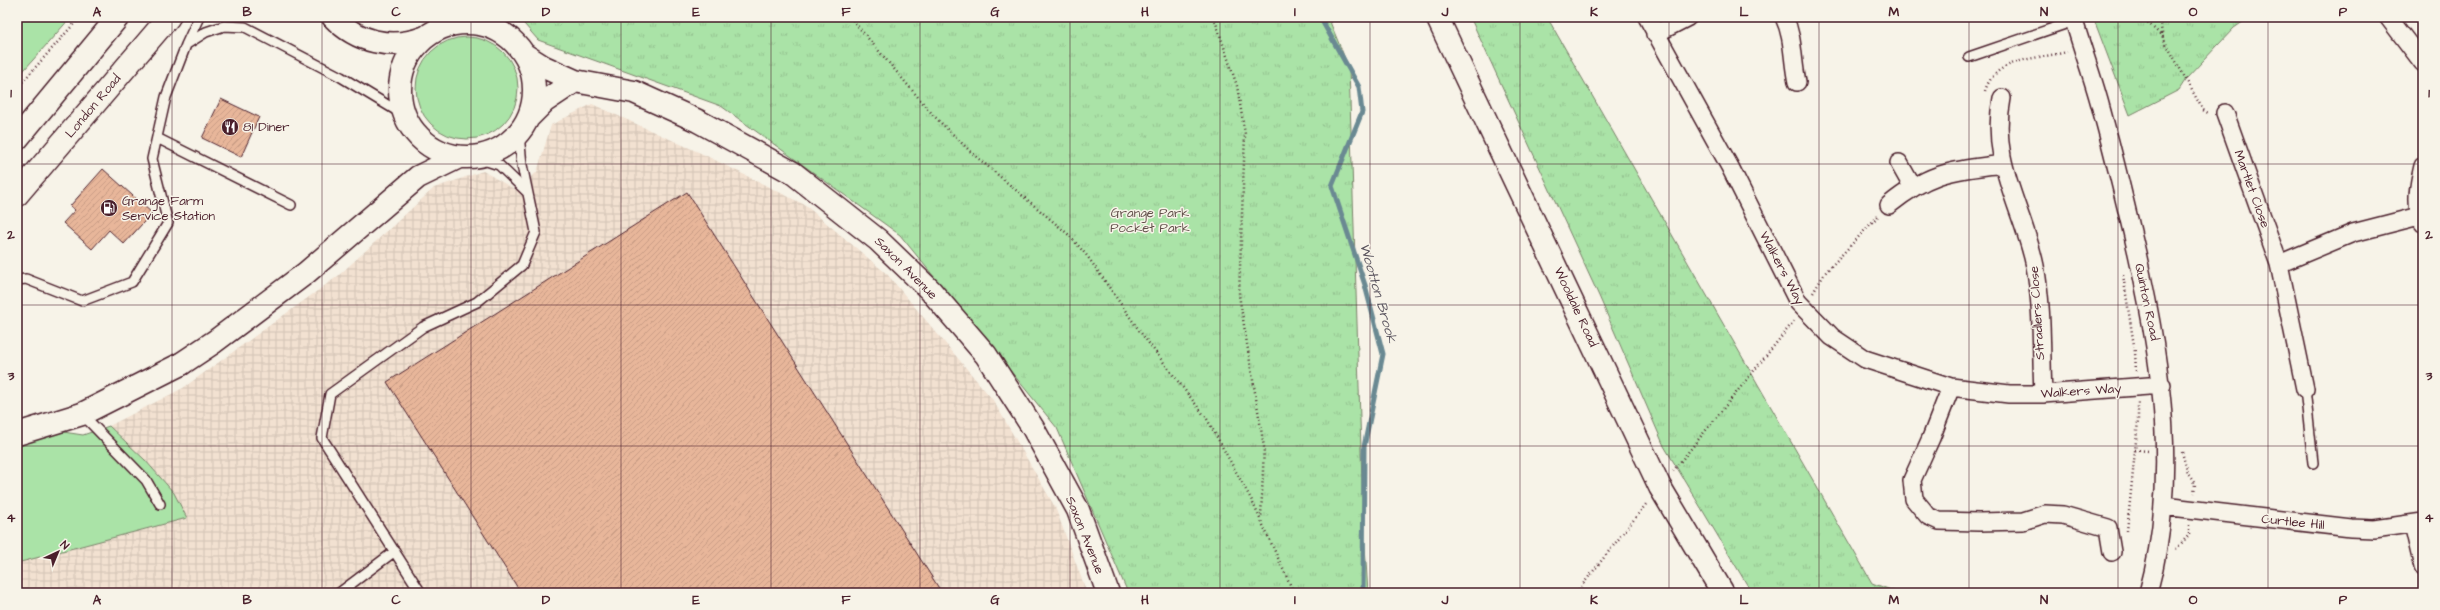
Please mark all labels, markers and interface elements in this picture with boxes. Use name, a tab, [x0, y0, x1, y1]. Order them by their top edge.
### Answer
text: A	[93, 3, 102, 21]
text: B	[242, 3, 252, 21]
text: C	[391, 3, 401, 21]
text: D	[542, 3, 551, 21]
text: E	[692, 3, 700, 21]
text: F	[841, 3, 851, 21]
text: G	[990, 3, 1000, 21]
text: H	[1141, 3, 1149, 21]
text: I	[1294, 3, 1296, 21]
text: J	[1441, 3, 1449, 21]
text: K	[1590, 3, 1598, 21]
text: L	[1739, 3, 1749, 21]
text: M	[1889, 3, 1900, 21]
text: N	[2040, 3, 2048, 21]
text: O	[2189, 3, 2198, 21]
text: P	[2339, 3, 2348, 21]
street label: London Road	[61, 70, 125, 142]
text: 1	[10, 84, 12, 102]
text: 1	[2428, 84, 2430, 102]
restaurant icon: 81 Diner	[220, 117, 240, 137]
place label: 81 Diner	[243, 118, 289, 136]
street label: Martlet Close	[2230, 148, 2274, 230]
place label: Grange Farm Service Station	[122, 192, 215, 225]
fuel station icon: Grange Farm Service Station	[99, 198, 119, 218]
park label: Grange Park Pocket Park	[1110, 204, 1190, 237]
text: 2	[6, 226, 15, 244]
text: 2	[2424, 226, 2433, 244]
street label: Walkers Way	[1754, 228, 1809, 308]
street label: Saxon Avenue	[871, 233, 941, 303]
water label: Wootton Brook	[1354, 241, 1402, 346]
street label: Quinton Road	[2130, 262, 2164, 343]
street label: Wooldale Road	[1550, 264, 1603, 350]
street label: Stradlers Close	[2025, 265, 2049, 361]
text: 3	[7, 367, 15, 385]
text: 3	[2425, 367, 2433, 385]
street label: Walkers Way	[2040, 379, 2122, 404]
street label: Saxon Avenue	[1061, 493, 1109, 577]
text: 4	[7, 509, 16, 527]
text: 4	[2425, 509, 2434, 527]
street label: Curtlee Hill	[2260, 510, 2326, 534]
north arrow	[38, 532, 78, 572]
text: N	[57, 537, 72, 553]
text: A	[93, 591, 102, 609]
text: B	[242, 591, 252, 609]
text: C	[391, 591, 401, 609]
text: D	[542, 591, 551, 609]
text: E	[692, 591, 700, 609]
text: F	[841, 591, 851, 609]
text: G	[990, 591, 1000, 609]
text: H	[1141, 591, 1149, 609]
text: I	[1294, 591, 1296, 609]
text: J	[1441, 591, 1449, 609]
text: K	[1590, 591, 1598, 609]
text: L	[1739, 591, 1749, 609]
text: M	[1889, 591, 1900, 609]
text: N	[2040, 591, 2048, 609]
text: O	[2189, 591, 2198, 609]
text: P	[2339, 591, 2348, 609]

